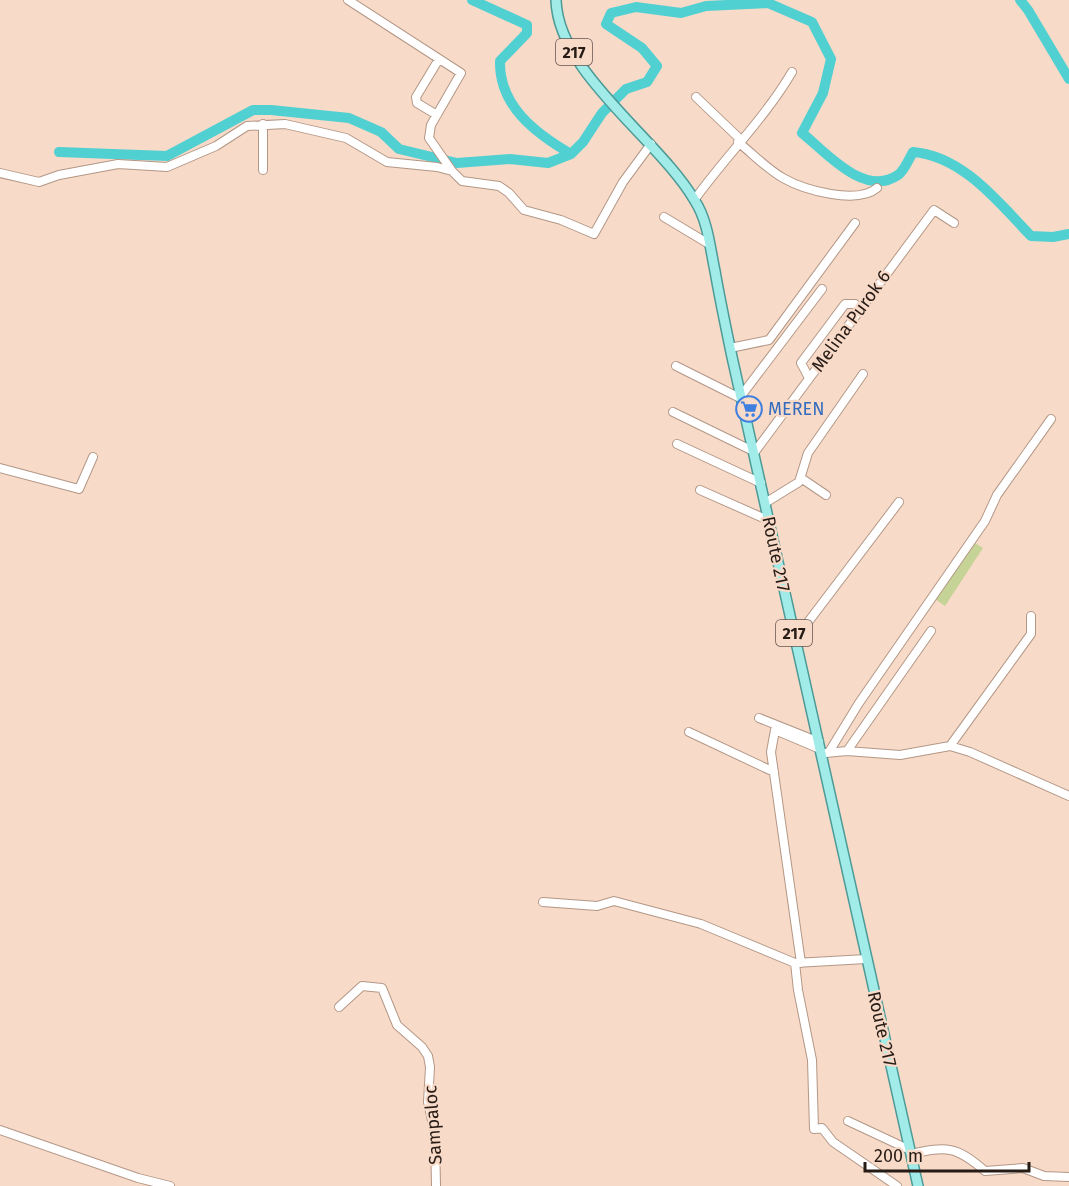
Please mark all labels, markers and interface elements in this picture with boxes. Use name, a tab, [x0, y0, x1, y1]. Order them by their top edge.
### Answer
road number: 217	[556, 39, 592, 65]
street label: Melina Purok 6	[807, 266, 895, 376]
supermarket icon: MEREN	[734, 394, 764, 424]
place label: MEREN	[768, 398, 824, 420]
street label: Route 217	[757, 514, 795, 594]
road number: 217	[776, 620, 812, 646]
street label: Route 217	[863, 989, 901, 1069]
street label: Sampaloc	[419, 1084, 447, 1165]
scale bar	[865, 1135, 1028, 1173]
text: 200 m	[874, 1145, 923, 1167]

